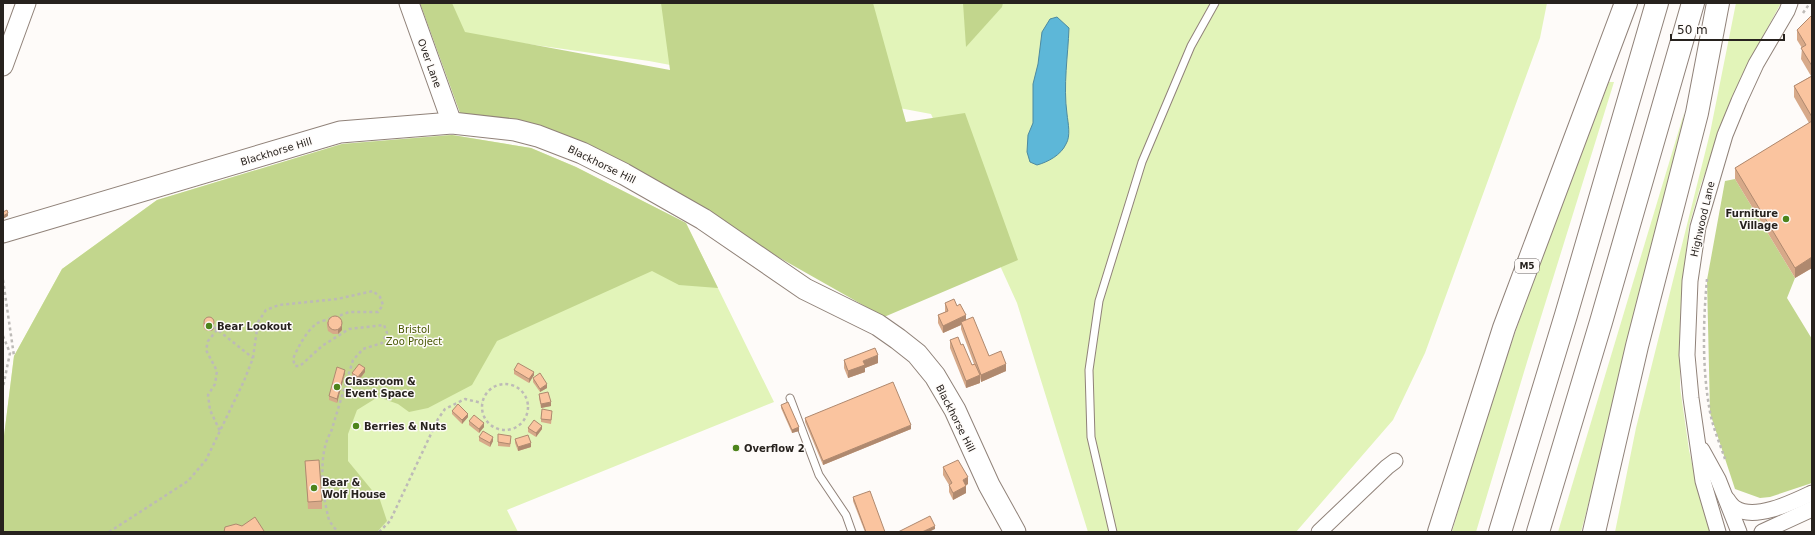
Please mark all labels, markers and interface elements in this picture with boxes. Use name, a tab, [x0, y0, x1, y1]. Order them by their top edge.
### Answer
scale bar	[1671, 16, 1784, 42]
text: 50 m	[1677, 23, 1708, 37]
street label: Over Lane	[416, 37, 443, 89]
street label: Blackhorse Hill	[239, 135, 313, 168]
street label: Blackhorse Hill	[566, 143, 637, 186]
street label: Highwood Lane	[1688, 180, 1717, 258]
place label: Furniture Village	[1725, 208, 1778, 231]
marker: Furniture Village	[1781, 214, 1791, 224]
road number: M5	[1515, 259, 1539, 273]
marker: Bear Lookout	[204, 321, 214, 331]
place label: Bear Lookout	[217, 321, 292, 332]
park label: Bristol Zoo Project	[386, 324, 442, 347]
place label: Classroom & Event Space	[345, 376, 416, 399]
marker: Classroom & Event Space	[332, 382, 342, 392]
street label: Blackhorse Hill	[934, 383, 977, 454]
marker: Berries & Nuts	[351, 421, 361, 431]
place label: Berries & Nuts	[364, 421, 446, 432]
marker: Overflow 2	[731, 443, 741, 453]
place label: Overflow 2	[744, 443, 805, 454]
place label: Bear & Wolf House	[322, 477, 386, 500]
marker: Bear & Wolf House	[309, 483, 319, 493]

